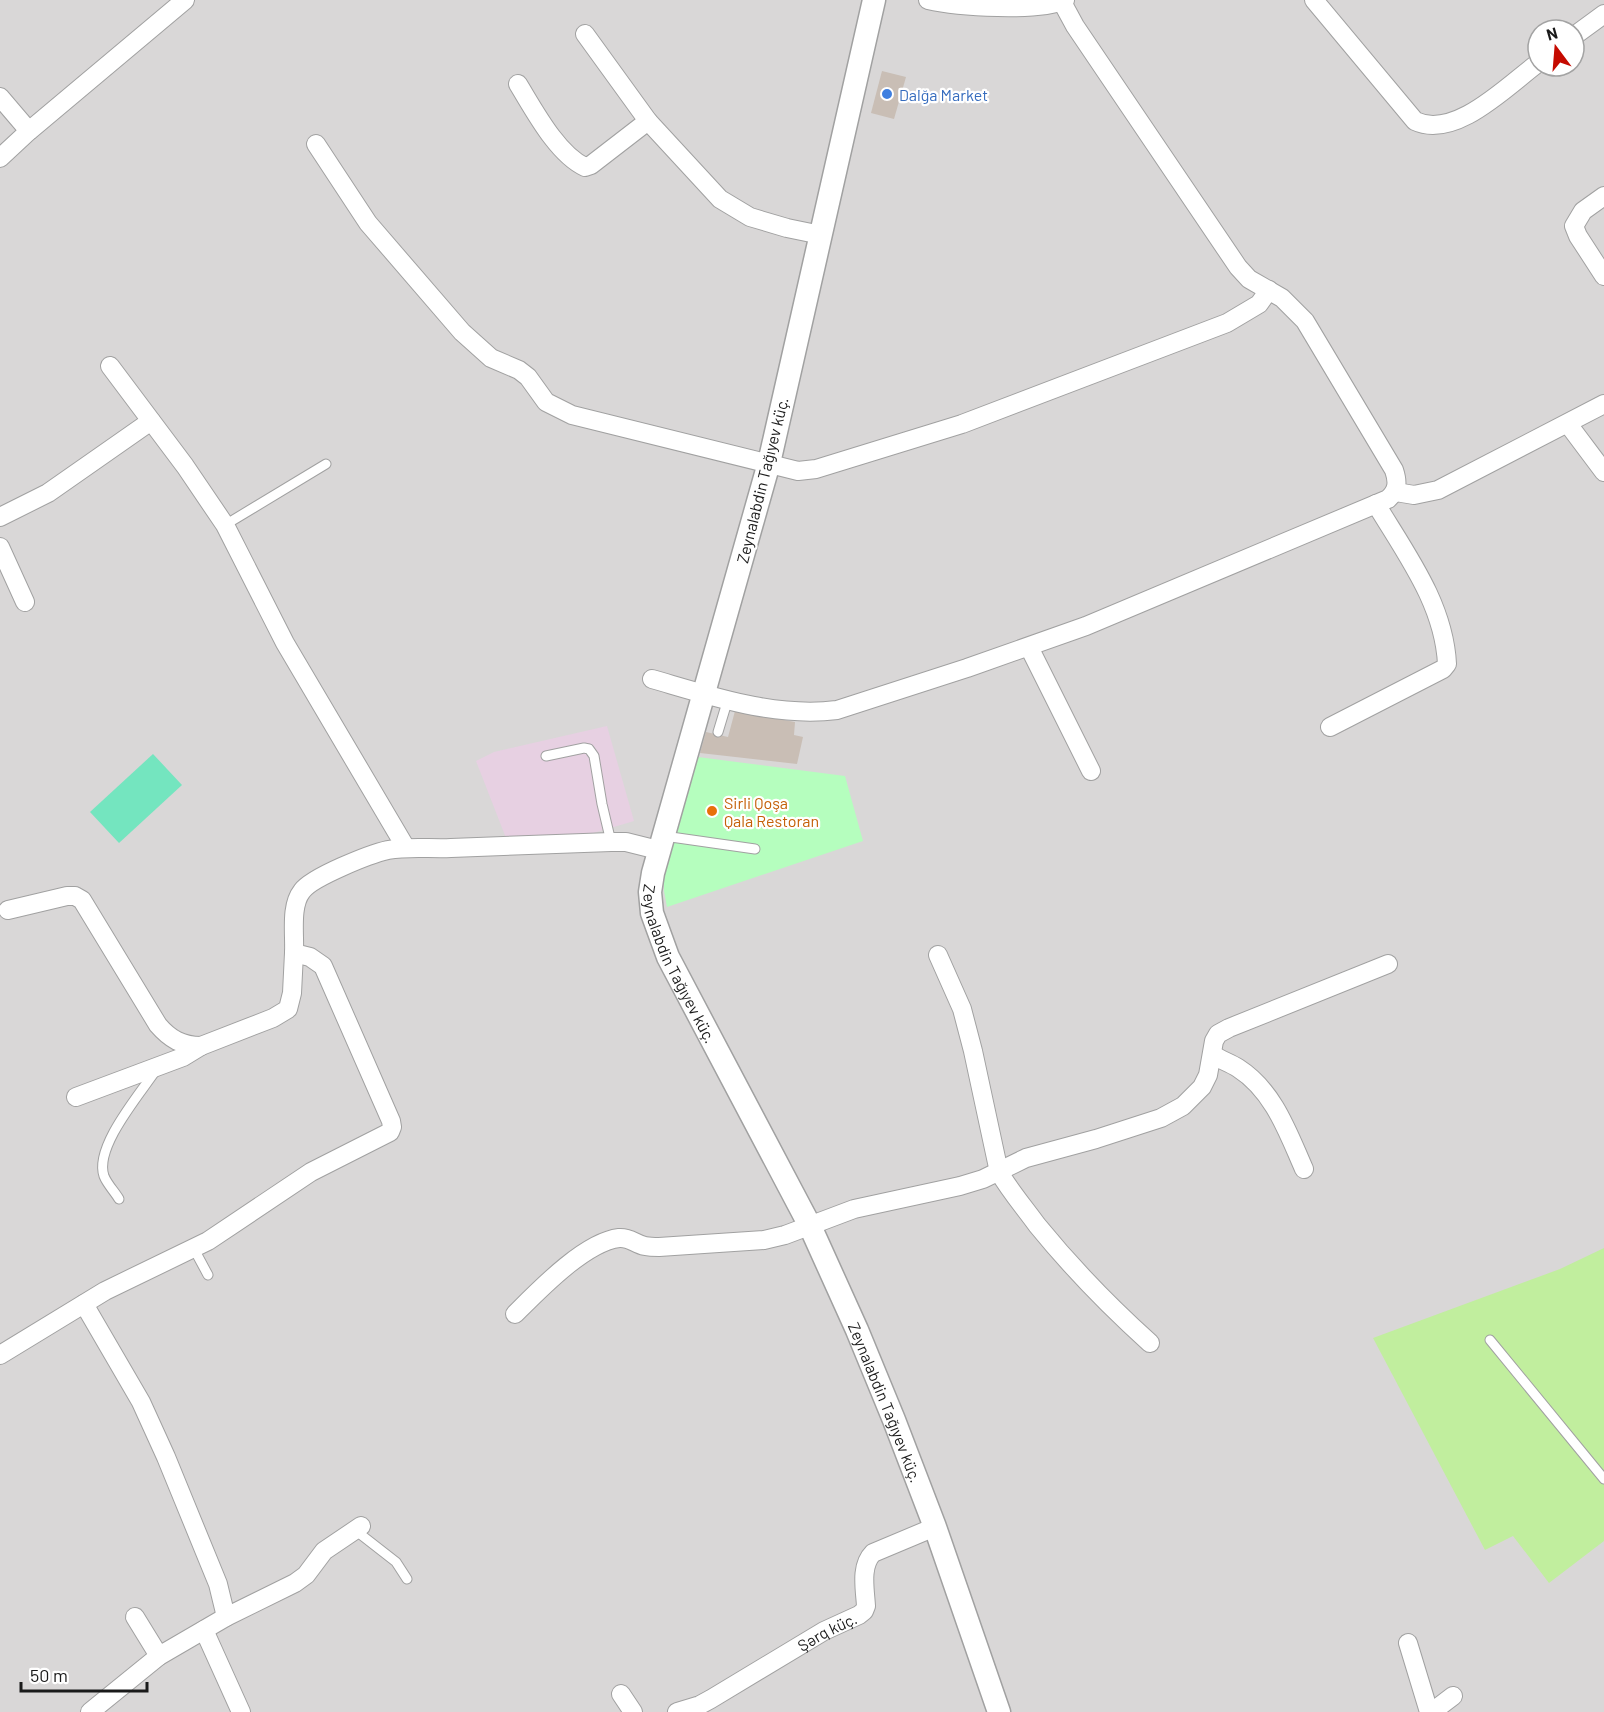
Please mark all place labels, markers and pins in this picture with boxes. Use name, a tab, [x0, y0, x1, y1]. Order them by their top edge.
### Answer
place label: Dalğa Market	[899, 85, 988, 104]
marker: Dalğa Market	[880, 87, 894, 101]
place label: Sirli Qoşa Qala Restoran	[724, 793, 819, 830]
marker: Sirli Qoşa Qala Restoran	[705, 804, 719, 818]

